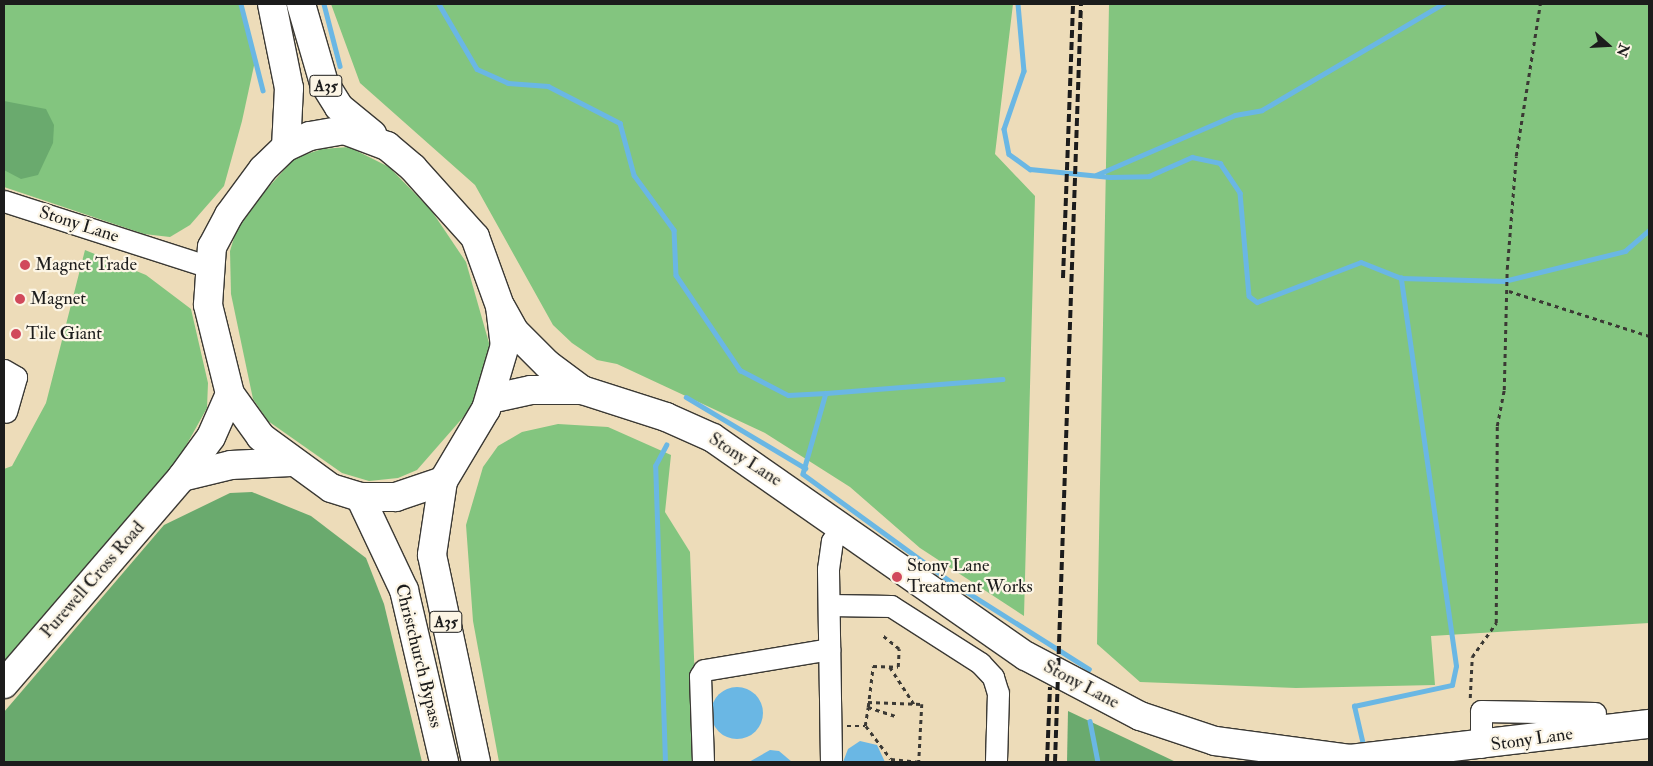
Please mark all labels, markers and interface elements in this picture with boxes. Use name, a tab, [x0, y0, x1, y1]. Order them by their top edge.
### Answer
north arrow	[1583, 20, 1633, 70]
text: N	[1613, 41, 1633, 59]
road number: A35	[308, 72, 344, 100]
street label: Stony Lane	[36, 202, 122, 248]
place label: Magnet Trade	[35, 254, 137, 276]
marker: Magnet Trade	[19, 259, 31, 271]
place label: Magnet	[30, 288, 86, 310]
marker: Magnet	[14, 293, 26, 305]
place label: Tile Giant	[26, 323, 102, 345]
marker: Tile Giant	[10, 328, 22, 340]
street label: Stony Lane	[705, 428, 785, 492]
street label: Purewell Cross Road	[36, 517, 150, 643]
place label: Stony Lane Treatment Works	[907, 556, 1033, 598]
marker: Stony Lane Treatment Works	[891, 571, 903, 583]
street label: Christchurch Bypass	[390, 582, 446, 730]
road number: A35	[428, 608, 464, 636]
street label: Stony Lane	[1040, 656, 1122, 714]
street label: Stony Lane	[1490, 724, 1574, 756]

